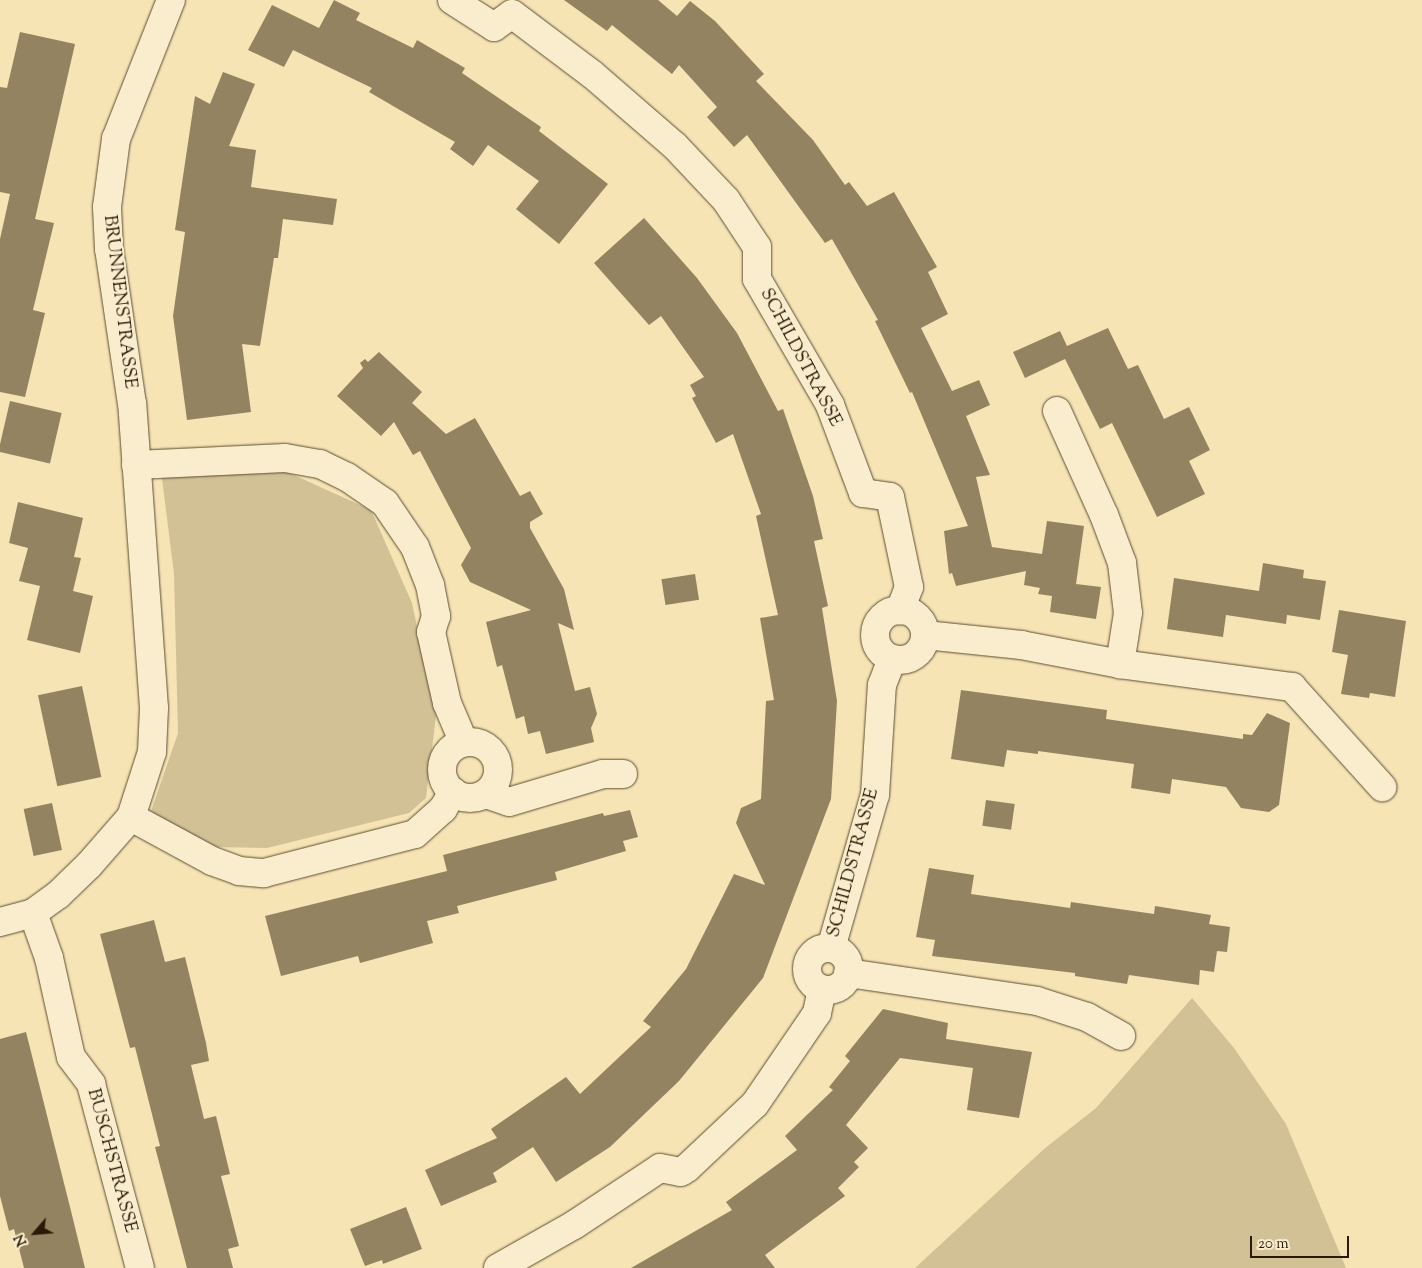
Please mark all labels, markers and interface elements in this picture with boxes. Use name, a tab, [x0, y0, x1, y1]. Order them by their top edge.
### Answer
street label: BRUNNENSTRASSE	[98, 214, 140, 390]
street label: SCHILDSTRASSE	[754, 285, 846, 431]
street label: SCHILDSTRASSE	[824, 786, 884, 940]
street label: BUSCHSTRASSE	[81, 1086, 141, 1236]
north arrow	[10, 1208, 60, 1258]
scale bar	[1252, 1226, 1351, 1258]
text: N	[10, 1230, 33, 1249]
text: 20 m	[1258, 1234, 1289, 1255]

